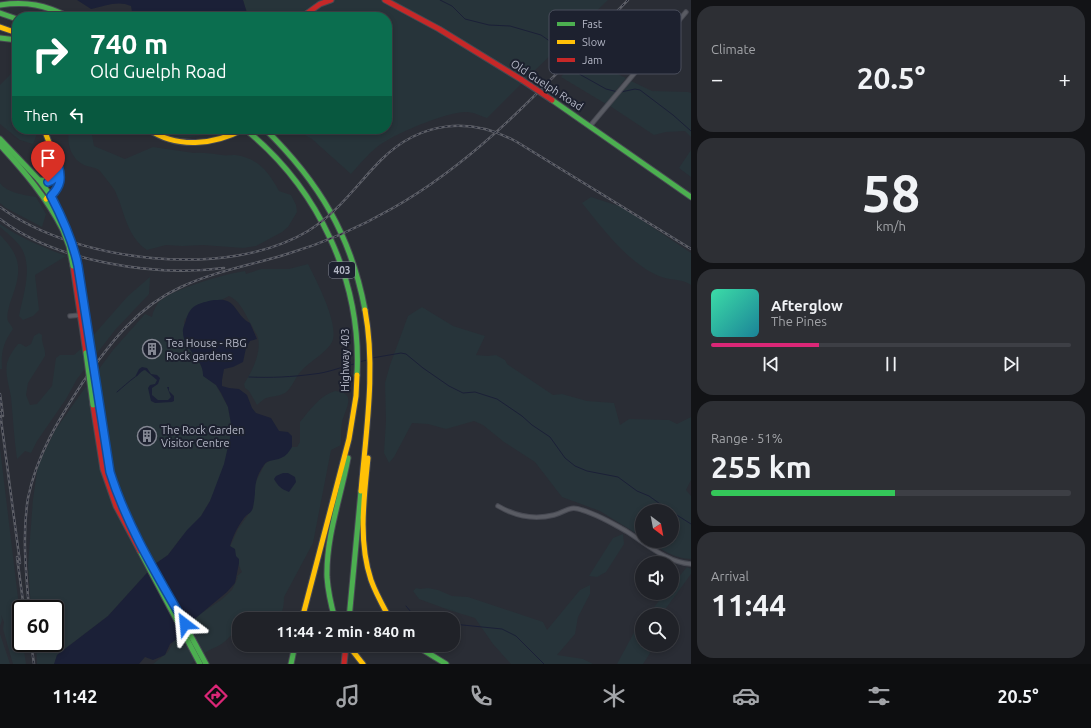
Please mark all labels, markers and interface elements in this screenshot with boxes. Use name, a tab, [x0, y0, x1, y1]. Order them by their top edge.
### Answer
legend	[549, 10, 681, 74]
text: Fast	[582, 18, 603, 30]
icon: right	[24, 28, 76, 80]
text: 740 m	[90, 28, 168, 59]
text: Slow	[582, 36, 606, 48]
text: Climate	[711, 42, 756, 56]
text: Jam	[582, 54, 603, 66]
street label: Old Guelph Road	[509, 57, 585, 113]
text: Old Guelph Road	[90, 61, 227, 81]
text: 20.5°	[857, 61, 925, 95]
text: −	[711, 66, 723, 91]
text: +	[1059, 66, 1071, 91]
icon: left	[66, 104, 88, 126]
text: Then	[24, 107, 58, 124]
pin	[31, 141, 65, 182]
icon: arrive	[37, 147, 59, 169]
text: 58	[862, 164, 920, 222]
text: km/h	[876, 219, 906, 233]
road number: 403	[329, 262, 355, 278]
text: Afterglow	[771, 297, 843, 314]
text: The Pines	[771, 314, 827, 328]
street label: Highway 403	[339, 328, 351, 392]
place label: Tea House - RBG Rock gardens	[166, 337, 246, 362]
building icon: Tea House - RBG Rock gardens	[141, 338, 163, 360]
icon: previous	[760, 353, 782, 375]
icon: pause	[880, 353, 902, 375]
icon: next	[1000, 353, 1022, 375]
place label: The Rock Garden Visitor Centre	[161, 424, 244, 449]
building icon: The Rock Garden Visitor Centre	[136, 425, 158, 447]
text: Range · 51%	[711, 431, 783, 445]
text: 255 km	[711, 450, 812, 484]
north arrow	[635, 504, 679, 548]
map controls	[635, 504, 679, 652]
button: sound	[635, 556, 679, 600]
text: Arrival	[711, 569, 749, 583]
text: 11:44	[711, 588, 786, 622]
speed limit sign: 60	[12, 600, 64, 652]
position arrow	[164, 603, 206, 645]
button: search	[635, 608, 679, 652]
text: 11:44 · 2 min · 840 m	[277, 623, 415, 640]
icon: directions	[202, 682, 230, 710]
icon: music	[334, 682, 362, 710]
icon: phone	[467, 682, 495, 710]
icon: climate	[600, 682, 628, 710]
icon: car	[732, 682, 760, 710]
icon: filters	[865, 682, 893, 710]
text: 11:42	[52, 686, 97, 706]
text: 20.5°	[997, 686, 1039, 706]

